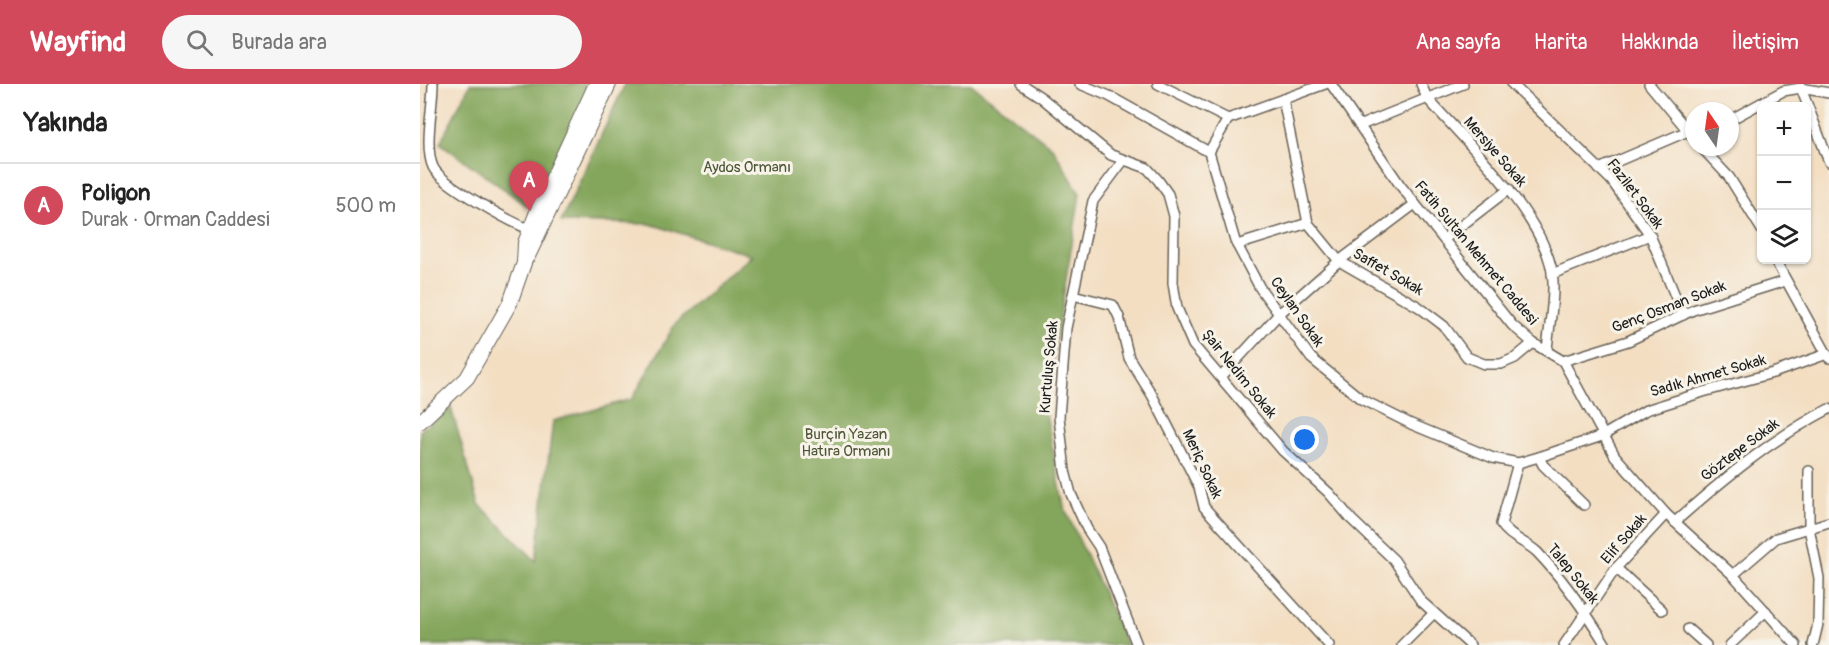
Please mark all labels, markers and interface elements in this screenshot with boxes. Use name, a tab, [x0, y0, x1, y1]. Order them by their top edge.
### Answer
search box	[162, 15, 582, 69]
text: Wayfind	[30, 25, 126, 60]
icon: search	[183, 26, 216, 59]
text: Burada ara	[231, 28, 327, 56]
text: Ana sayfa	[1415, 29, 1501, 56]
text: Harita	[1534, 29, 1587, 56]
text: Hakkında	[1620, 29, 1699, 56]
text: İletişim	[1732, 29, 1799, 56]
north arrow	[1685, 102, 1739, 156]
map controls	[1757, 102, 1811, 264]
button: +	[1757, 102, 1811, 156]
text: Yakında	[24, 107, 108, 139]
street label: Mersiye Sokak	[1459, 113, 1531, 192]
street label: Fazilet Sokak	[1602, 155, 1668, 233]
button: −	[1757, 156, 1811, 210]
park label: Aydos Ormanı	[703, 158, 791, 177]
pin: A	[510, 162, 548, 211]
street label: Fatih Sultan Mehmet Caddesi	[1410, 177, 1542, 329]
text: Poligon	[81, 179, 150, 207]
text: A	[37, 193, 50, 218]
text: 500 m	[336, 193, 396, 218]
text: Durak · Orman Caddesi	[81, 207, 270, 232]
button: layers	[1757, 210, 1811, 264]
street label: Saffet Sokak	[1349, 244, 1427, 300]
street label: Ceylan Sokak	[1266, 273, 1328, 351]
street label: Genç Osman Sokak	[1609, 276, 1729, 337]
street label: Kurtuluş Sokak	[1035, 319, 1063, 414]
street label: Şair Nedim Sokak	[1197, 326, 1281, 423]
street label: Sadık Ahmet Sokak	[1648, 350, 1769, 402]
street label: Göztepe Sokak	[1697, 414, 1784, 486]
park label: Burçin Yazan Hatıra Ormanı	[802, 425, 890, 461]
your location	[1290, 425, 1319, 454]
street label: Meriç Sokak	[1178, 426, 1227, 502]
street label: Elif Sokak	[1597, 509, 1651, 568]
street label: Talep Sokak	[1543, 540, 1603, 609]

